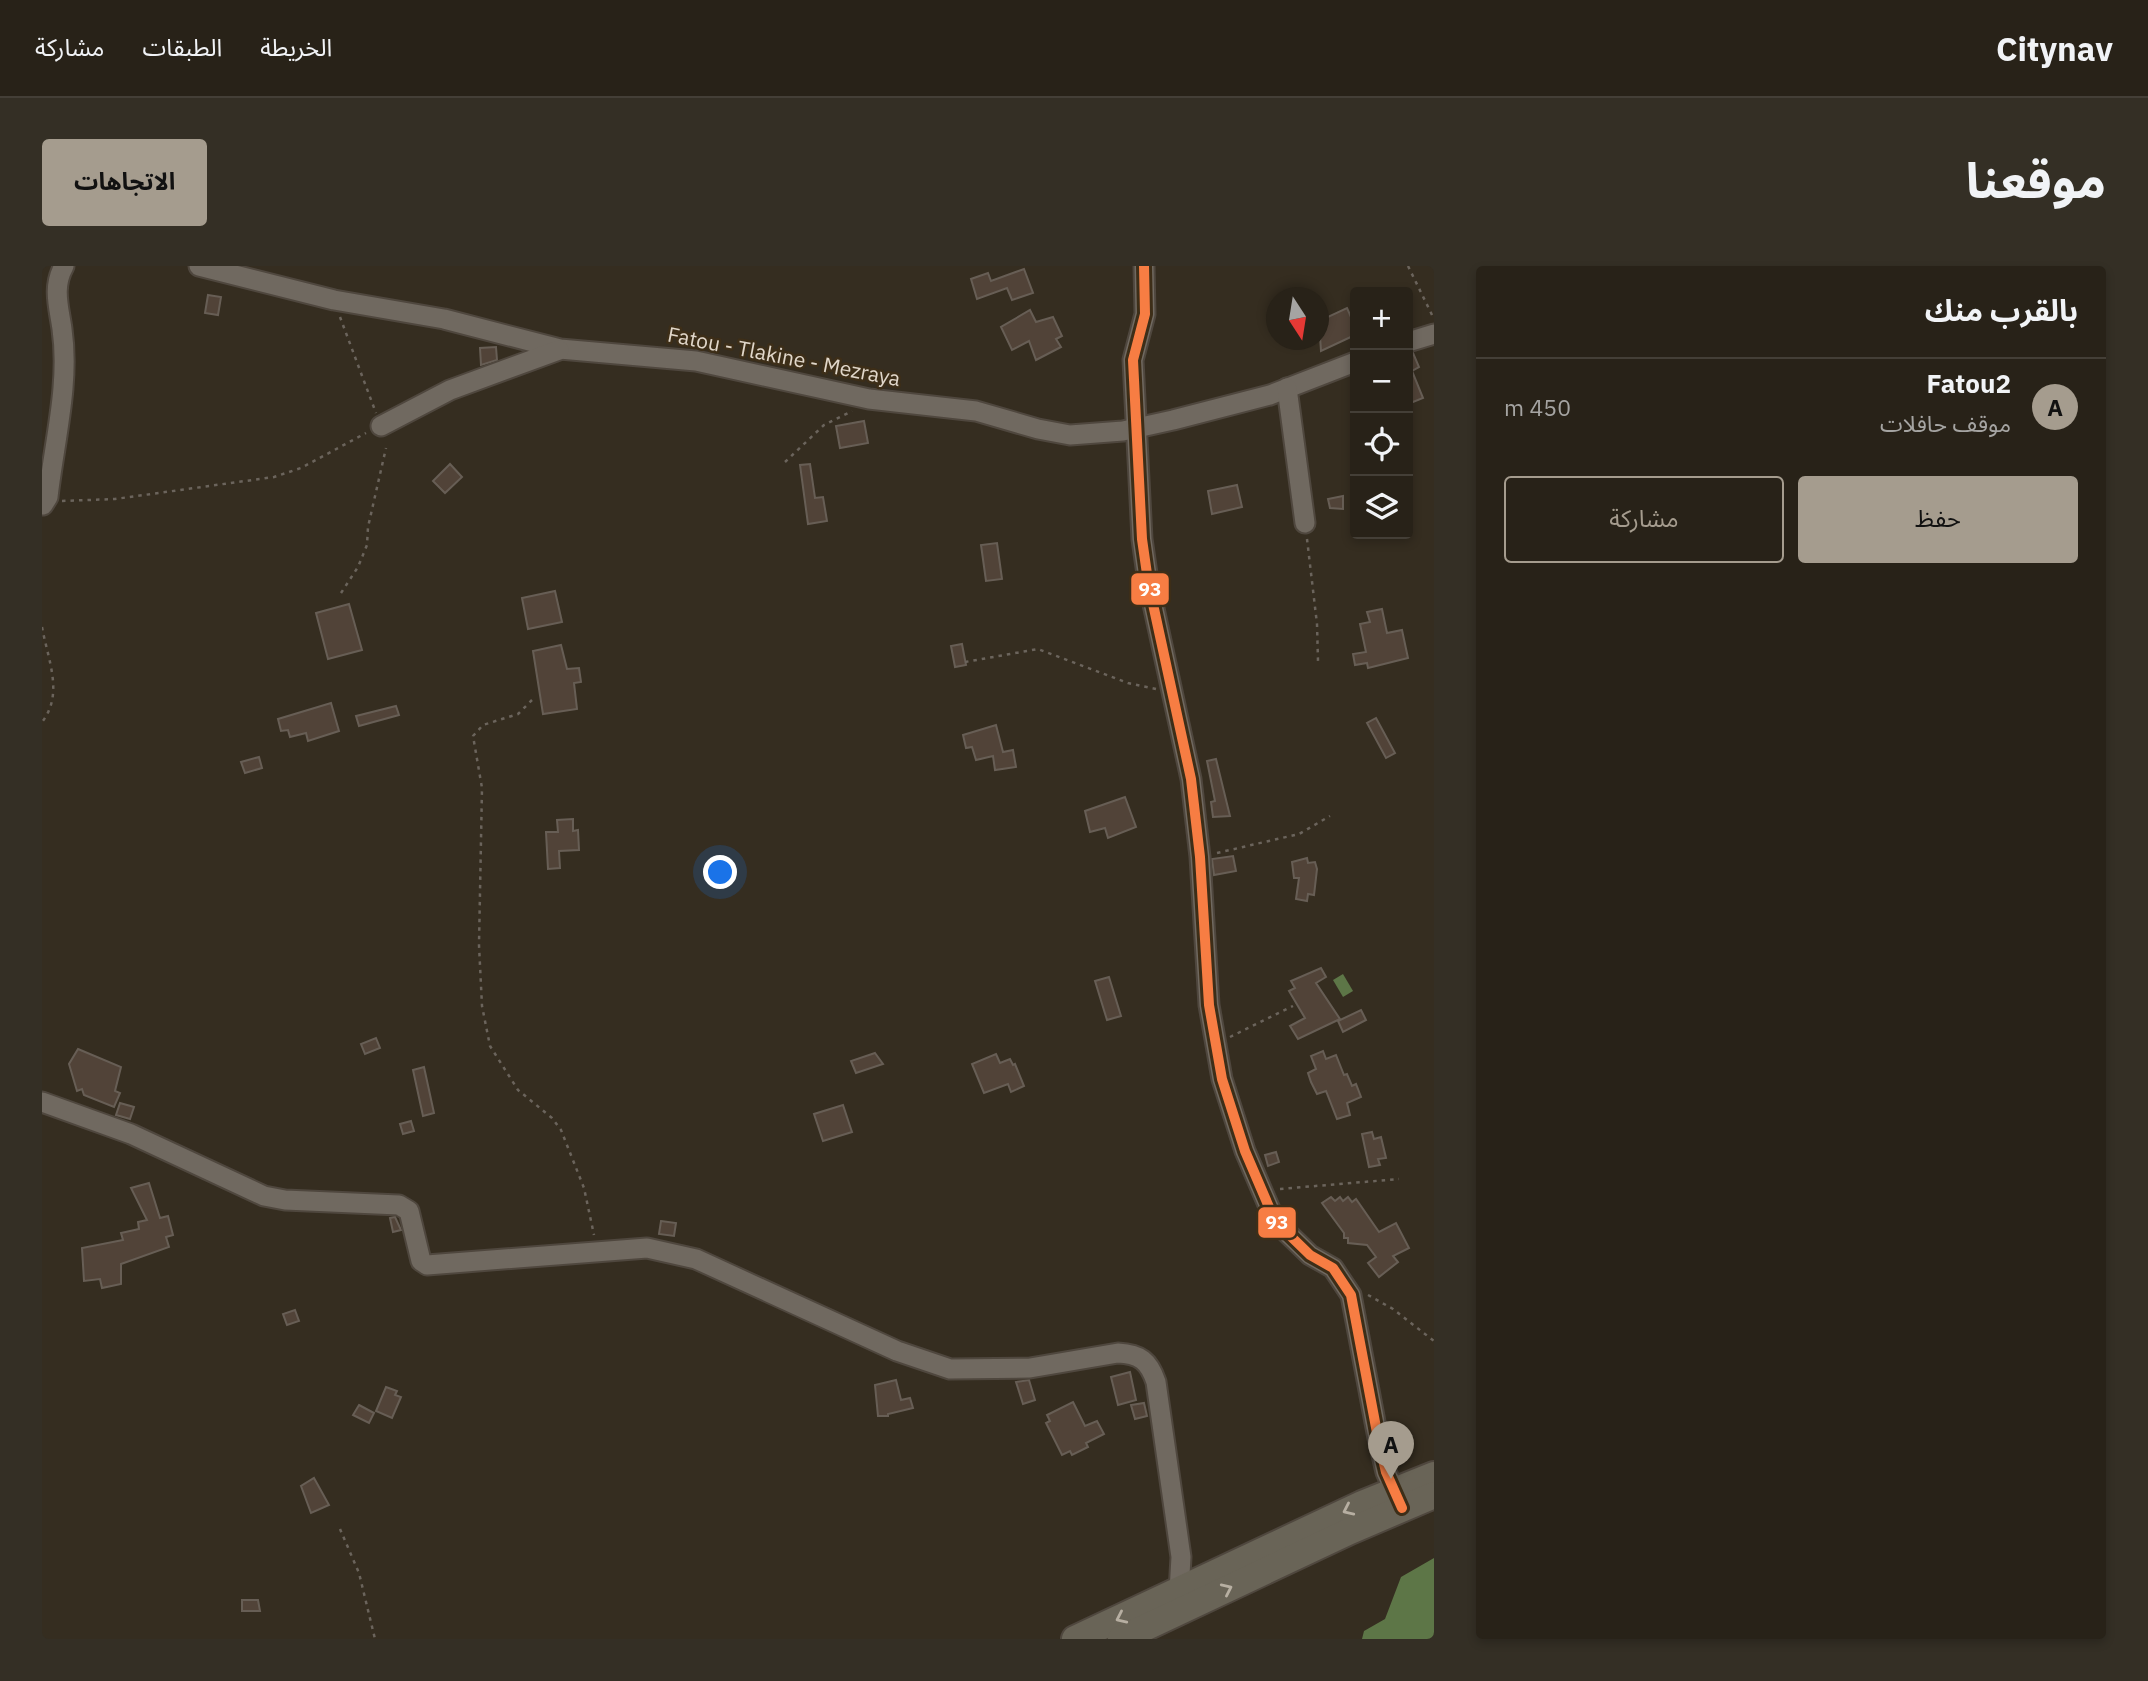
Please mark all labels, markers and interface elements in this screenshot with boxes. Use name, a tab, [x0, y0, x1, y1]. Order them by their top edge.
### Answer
text: Citynav	[1996, 27, 2113, 70]
text: مشاركة	[35, 31, 104, 63]
text: الطبقات	[142, 31, 222, 63]
text: الخريطة	[260, 31, 332, 63]
button: الاتجاهات	[42, 139, 207, 226]
text: موقعنا	[1966, 148, 2106, 211]
north arrow	[1266, 287, 1329, 350]
map controls	[1350, 287, 1413, 539]
button: +	[1350, 287, 1413, 350]
text: بالقرب منك	[1925, 290, 2078, 329]
street label: Fatou - Tlakine - Mezraya	[665, 320, 903, 392]
button: −	[1350, 350, 1413, 413]
text: Fatou2	[1927, 366, 2011, 400]
text: 450 m	[1504, 392, 1571, 422]
text: A	[2047, 392, 2063, 422]
text: موقف حافلات	[1880, 408, 2011, 438]
button: locate	[1350, 413, 1413, 476]
button: layers	[1350, 476, 1413, 539]
button: مشاركة	[1504, 476, 1784, 563]
button: حفظ	[1798, 476, 2078, 563]
line badge: 93	[1130, 572, 1170, 606]
text: 93	[1139, 577, 1161, 601]
your location	[703, 855, 737, 889]
line badge: 93	[1257, 1206, 1297, 1239]
text: 93	[1266, 1210, 1288, 1234]
pin: A	[1368, 1421, 1414, 1479]
one-way arrow	[1343, 1502, 1356, 1516]
one-way arrow	[1220, 1583, 1232, 1597]
one-way arrow	[1116, 1610, 1128, 1624]

